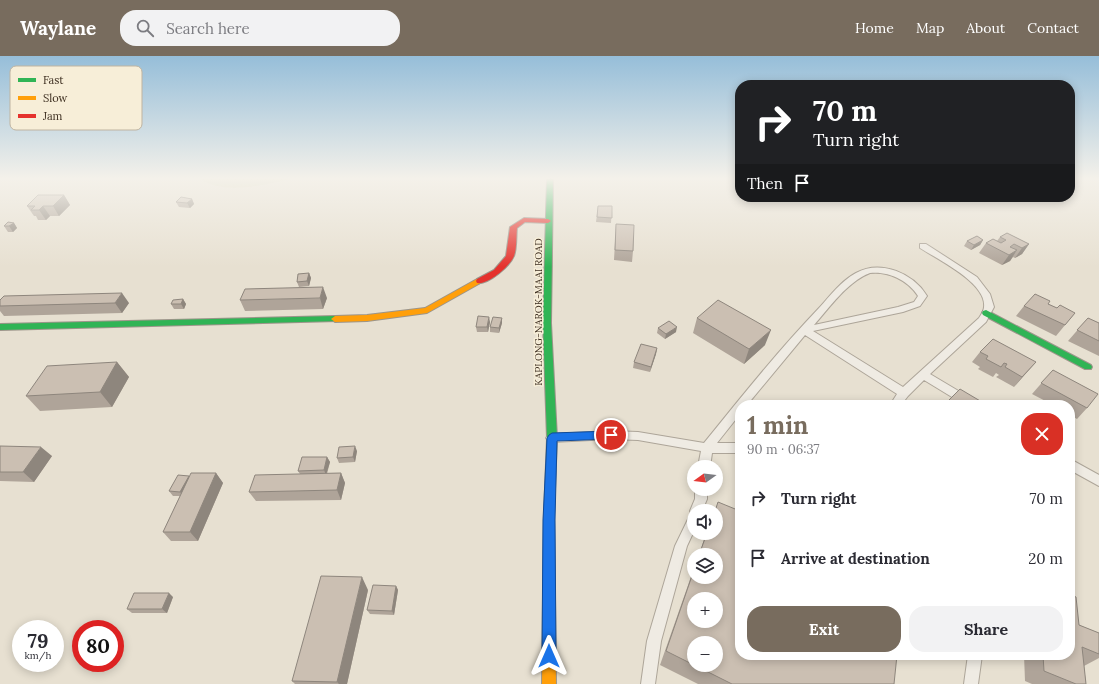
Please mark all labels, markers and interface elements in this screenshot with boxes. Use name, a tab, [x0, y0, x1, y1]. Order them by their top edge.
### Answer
search box	[120, 10, 400, 46]
text: Waylane	[20, 16, 96, 40]
icon: search	[134, 17, 156, 39]
text: Search here	[166, 19, 250, 38]
text: Home	[855, 19, 894, 37]
text: Map	[916, 19, 944, 37]
text: About	[966, 19, 1005, 37]
text: Contact	[1027, 19, 1079, 37]
legend	[10, 66, 142, 130]
text: Fast	[43, 73, 64, 87]
text: Slow	[43, 91, 68, 105]
text: 70 m	[813, 93, 877, 129]
icon: right	[747, 96, 799, 148]
text: Jam	[42, 109, 63, 123]
text: Turn right	[813, 128, 899, 151]
icon: arrive	[791, 172, 813, 194]
text: Then	[747, 174, 783, 193]
street label: KAPLONG-NAROK-MAAI ROAD	[532, 238, 545, 386]
text: 1 min	[747, 410, 808, 441]
button: close	[1021, 413, 1063, 455]
pin	[594, 418, 628, 452]
icon: arrive	[600, 424, 622, 446]
text: 90 m · 06:37	[747, 441, 819, 458]
north arrow	[687, 460, 723, 496]
map controls	[687, 460, 723, 672]
icon: right	[747, 487, 769, 509]
text: Turn right	[781, 489, 857, 508]
text: 70 m	[1029, 489, 1063, 508]
button: sound	[687, 504, 723, 540]
icon: arrive	[747, 547, 769, 569]
button: layers	[687, 548, 723, 584]
text: Arrive at destination	[781, 549, 930, 568]
text: 20 m	[1028, 549, 1063, 568]
button: +	[687, 592, 723, 628]
button: Exit	[747, 606, 901, 652]
button: Share	[909, 606, 1063, 652]
speed limit sign: 80	[72, 620, 124, 672]
text: 79	[28, 628, 48, 653]
position arrow	[528, 635, 570, 677]
button: −	[687, 636, 723, 672]
text: km/h	[24, 649, 52, 662]

